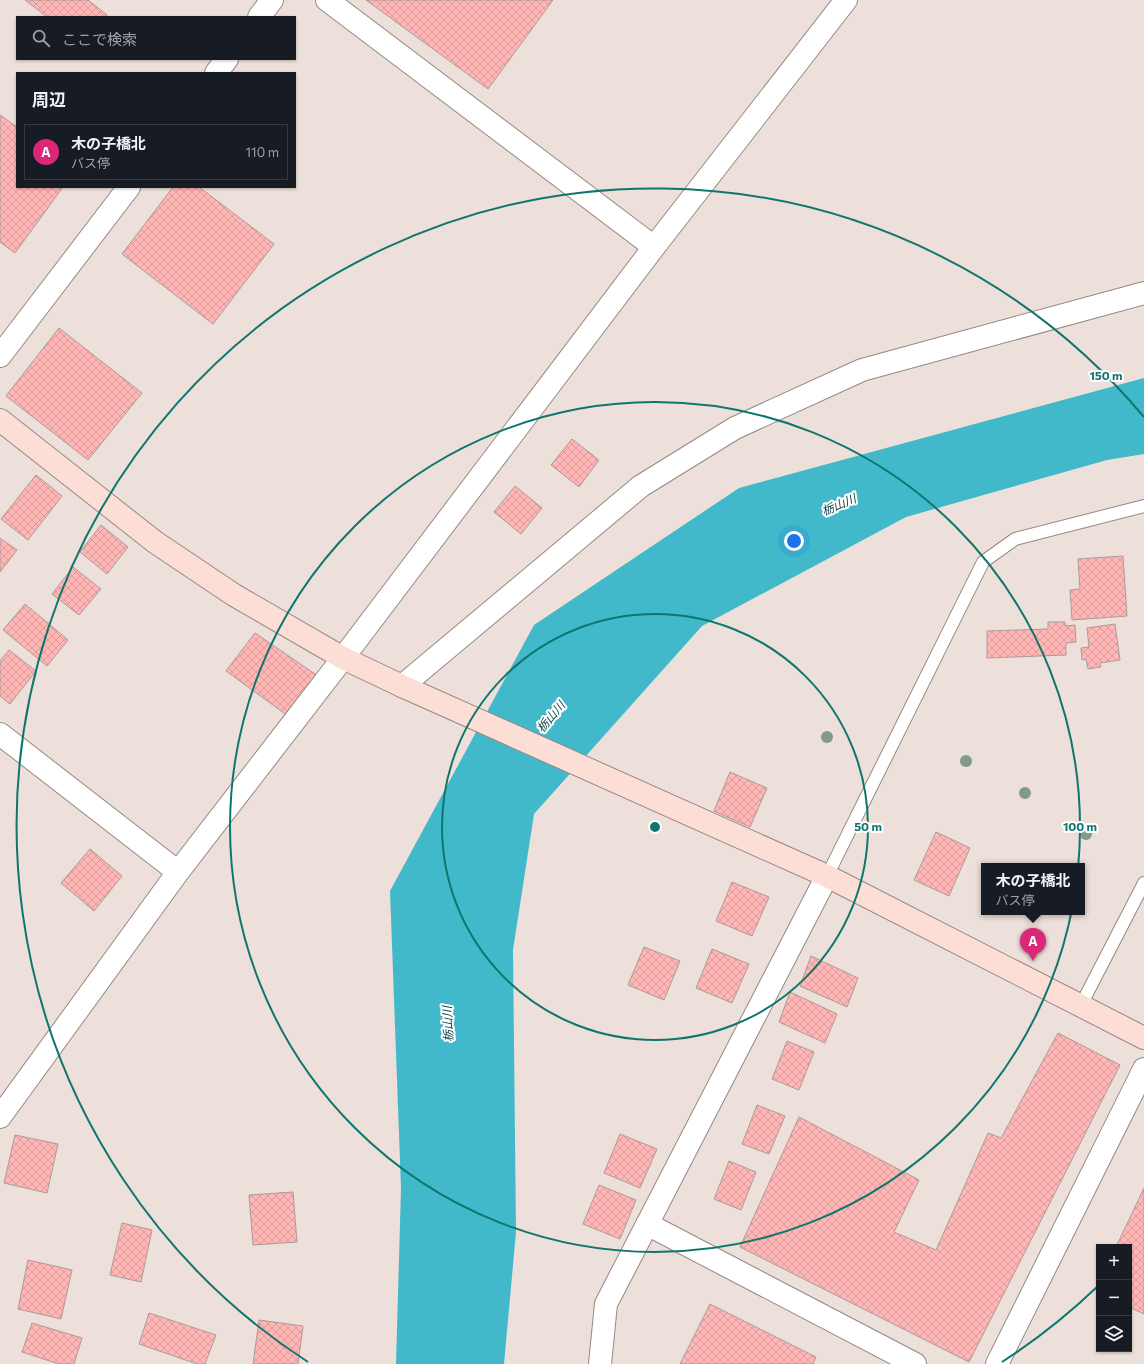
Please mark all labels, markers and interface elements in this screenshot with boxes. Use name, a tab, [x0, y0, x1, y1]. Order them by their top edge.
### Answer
search box	[16, 16, 296, 60]
icon: search	[30, 27, 52, 49]
text: ここで検索	[62, 30, 137, 48]
text: 周辺	[32, 89, 66, 110]
text: 木の子橋北	[71, 134, 146, 152]
text: A	[41, 144, 51, 160]
text: 110 m	[246, 144, 279, 160]
text: バス停	[71, 155, 110, 171]
text: 150 m	[1089, 368, 1123, 382]
water label: 栃山川	[819, 490, 860, 518]
your location	[784, 531, 804, 551]
water label: 栃山川	[533, 697, 568, 735]
text: 50 m	[854, 819, 882, 833]
text: 100 m	[1063, 819, 1097, 833]
centre of rings	[648, 820, 662, 834]
popup	[981, 863, 1085, 915]
text: 木の子橋北	[995, 871, 1071, 889]
text: バス停	[995, 892, 1035, 908]
pin: A	[1020, 928, 1046, 961]
water label: 栃山川	[439, 1004, 455, 1042]
map controls	[1096, 1244, 1132, 1352]
button: +	[1096, 1244, 1132, 1280]
button: −	[1096, 1280, 1132, 1316]
button: layers	[1096, 1316, 1132, 1352]

